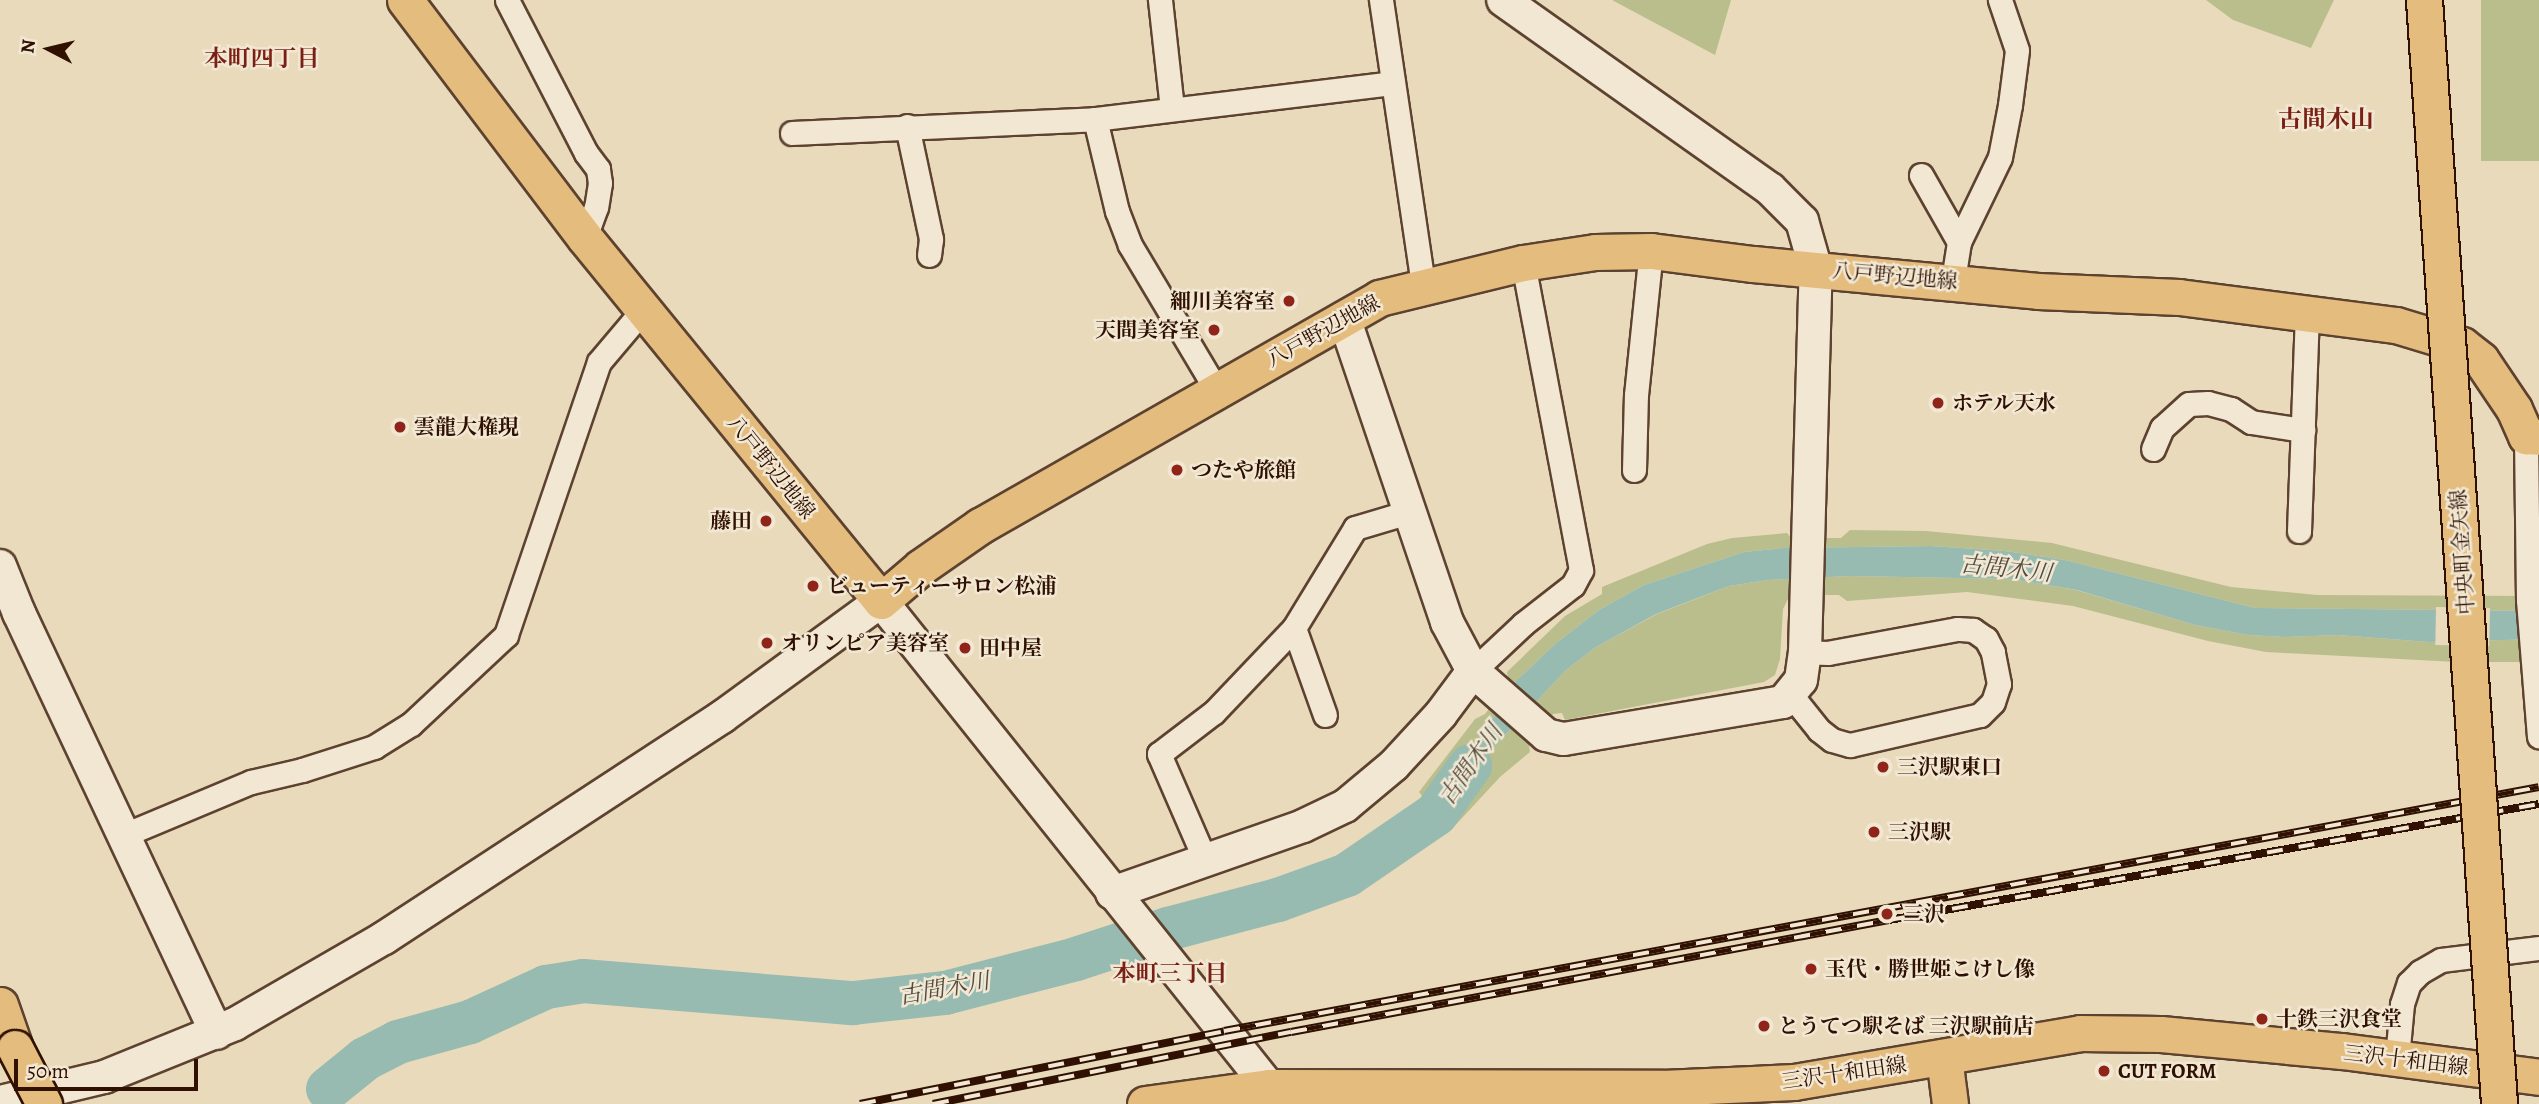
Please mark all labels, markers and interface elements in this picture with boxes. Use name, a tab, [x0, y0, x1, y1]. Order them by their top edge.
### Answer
north arrow	[14, 14, 84, 84]
text: N	[14, 38, 42, 55]
district label: 本町四丁目	[205, 45, 319, 73]
district label: 古間木山	[2278, 106, 2374, 134]
street label: 八戸野辺地線	[1831, 258, 1959, 294]
place label: 細川美容室	[1170, 288, 1275, 314]
street label: 八戸野辺地線	[1262, 289, 1384, 373]
marker: 細川美容室	[1281, 293, 1297, 309]
place label: 天間美容室	[1095, 317, 1200, 343]
marker: 天間美容室	[1206, 322, 1222, 338]
place label: ホテル天水	[1952, 390, 2057, 416]
marker: ホテル天水	[1930, 395, 1946, 411]
street label: 八戸野辺地線	[722, 410, 820, 524]
place label: 雲龍大権現	[414, 414, 519, 440]
marker: 雲龍大権現	[392, 419, 408, 435]
place label: つたや旅館	[1191, 457, 1296, 483]
marker: つたや旅館	[1169, 462, 1185, 478]
street label: 中央町金矢線	[2445, 488, 2479, 616]
place label: 藤田	[710, 508, 752, 534]
marker: 藤田	[758, 513, 774, 529]
water label: 古間木川	[1959, 550, 2053, 588]
place label: ビューティーサロン松浦	[827, 573, 1058, 599]
marker: ビューティーサロン松浦	[805, 578, 821, 594]
place label: オリンピア美容室	[781, 630, 949, 656]
marker: オリンピア美容室	[759, 635, 775, 651]
place label: 田中屋	[979, 635, 1042, 661]
marker: 田中屋	[957, 640, 973, 656]
water label: 古間木川	[1433, 719, 1509, 811]
place label: 三沢駅東口	[1897, 754, 2002, 780]
marker: 三沢駅東口	[1875, 759, 1891, 775]
place label: 三沢駅	[1888, 819, 1951, 845]
marker: 三沢駅	[1866, 824, 1882, 840]
place label: 三沢	[1903, 901, 1945, 927]
marker: 三沢	[1877, 904, 1897, 924]
place label: 玉代・勝世姫こけし像	[1825, 956, 2035, 982]
district label: 本町三丁目	[1113, 960, 1227, 988]
marker: 玉代・勝世姫こけし像	[1803, 961, 1819, 977]
water label: 古間木川	[896, 967, 992, 1011]
place label: 十鉄三沢食堂	[2276, 1006, 2402, 1032]
marker: 十鉄三沢食堂	[2254, 1011, 2270, 1027]
place label: とうてつ駅そば 三沢駅前店	[1778, 1013, 2034, 1039]
marker: とうてつ駅そば 三沢駅前店	[1756, 1018, 1772, 1034]
street label: 三沢十和田線	[2342, 1040, 2470, 1080]
scale bar	[18, 1044, 201, 1088]
street label: 三沢十和田線	[1780, 1052, 1908, 1094]
text: 50 m	[27, 1057, 69, 1085]
place label: CUT FORM	[2118, 1058, 2217, 1084]
marker: CUT FORM	[2096, 1063, 2112, 1079]

